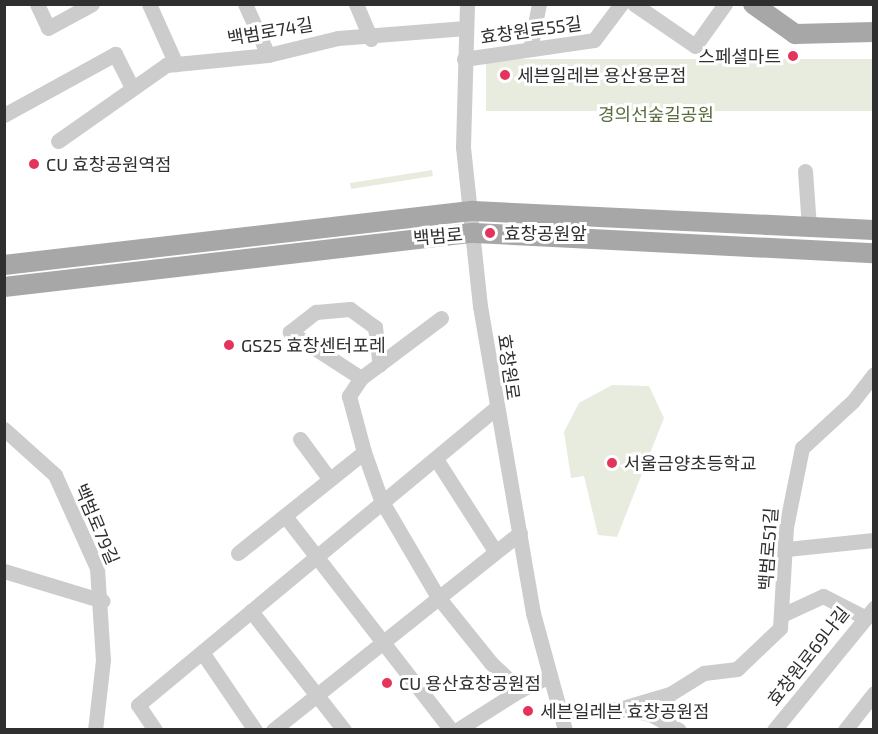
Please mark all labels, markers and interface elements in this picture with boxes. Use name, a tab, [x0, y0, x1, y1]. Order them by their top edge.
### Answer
street label: 효창원로55길	[479, 12, 583, 48]
street label: 백범로74길	[226, 13, 314, 49]
place label: 스페셜마트	[698, 45, 781, 67]
marker: 스페셜마트	[786, 49, 800, 63]
place label: 세븐일레븐 용산용문점	[517, 64, 687, 86]
marker: 세븐일레븐 용산용문점	[498, 68, 512, 82]
park label: 경의선숲길공원	[598, 103, 714, 125]
place label: CU 효창공원역점	[46, 153, 172, 175]
marker: CU 효창공원역점	[27, 157, 41, 171]
place label: 효창공원앞	[504, 222, 587, 244]
street label: 백범로	[412, 223, 464, 249]
marker: 효창공원앞	[481, 224, 499, 242]
street label: 효창원로	[494, 333, 524, 401]
place label: GS25 효창센터포레	[241, 334, 386, 356]
marker: GS25 효창센터포레	[222, 338, 236, 352]
place label: 서울금양초등학교	[624, 452, 756, 474]
marker: 서울금양초등학교	[605, 456, 619, 470]
street label: 백범로79길	[70, 480, 124, 568]
street label: 백범로51길	[754, 507, 782, 591]
street label: 효창원로69나길	[763, 602, 853, 710]
place label: CU 용산효창공원점	[399, 672, 541, 694]
marker: CU 용산효창공원점	[380, 676, 394, 690]
place label: 세븐일레븐 효창공원점	[540, 700, 710, 722]
marker: 세븐일레븐 효창공원점	[521, 704, 535, 718]

